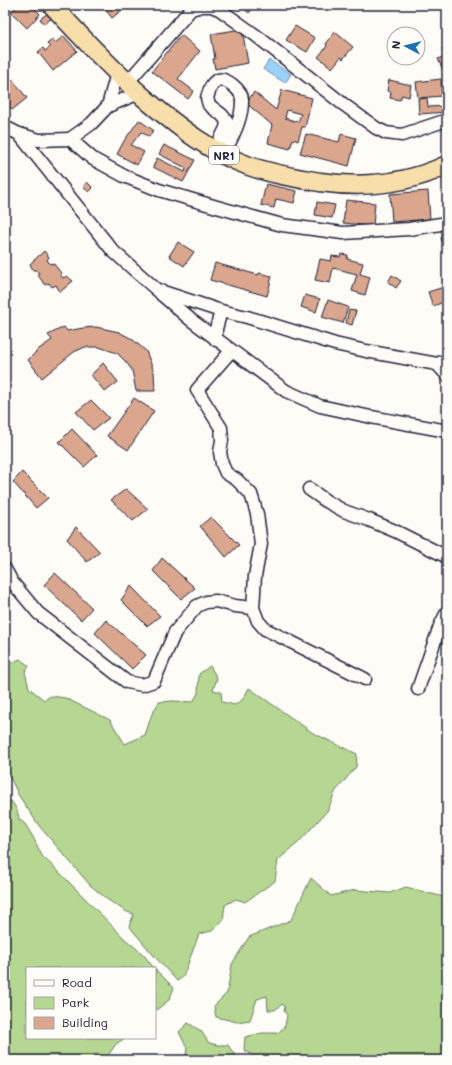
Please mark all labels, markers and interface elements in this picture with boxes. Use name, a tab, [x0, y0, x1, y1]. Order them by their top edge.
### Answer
north arrow	[386, 26, 426, 66]
text: N	[388, 40, 404, 50]
road number: NR1	[209, 146, 239, 164]
legend	[26, 967, 156, 1039]
text: Road	[62, 974, 92, 990]
text: Park	[62, 994, 89, 1010]
text: Building	[62, 1014, 108, 1030]

